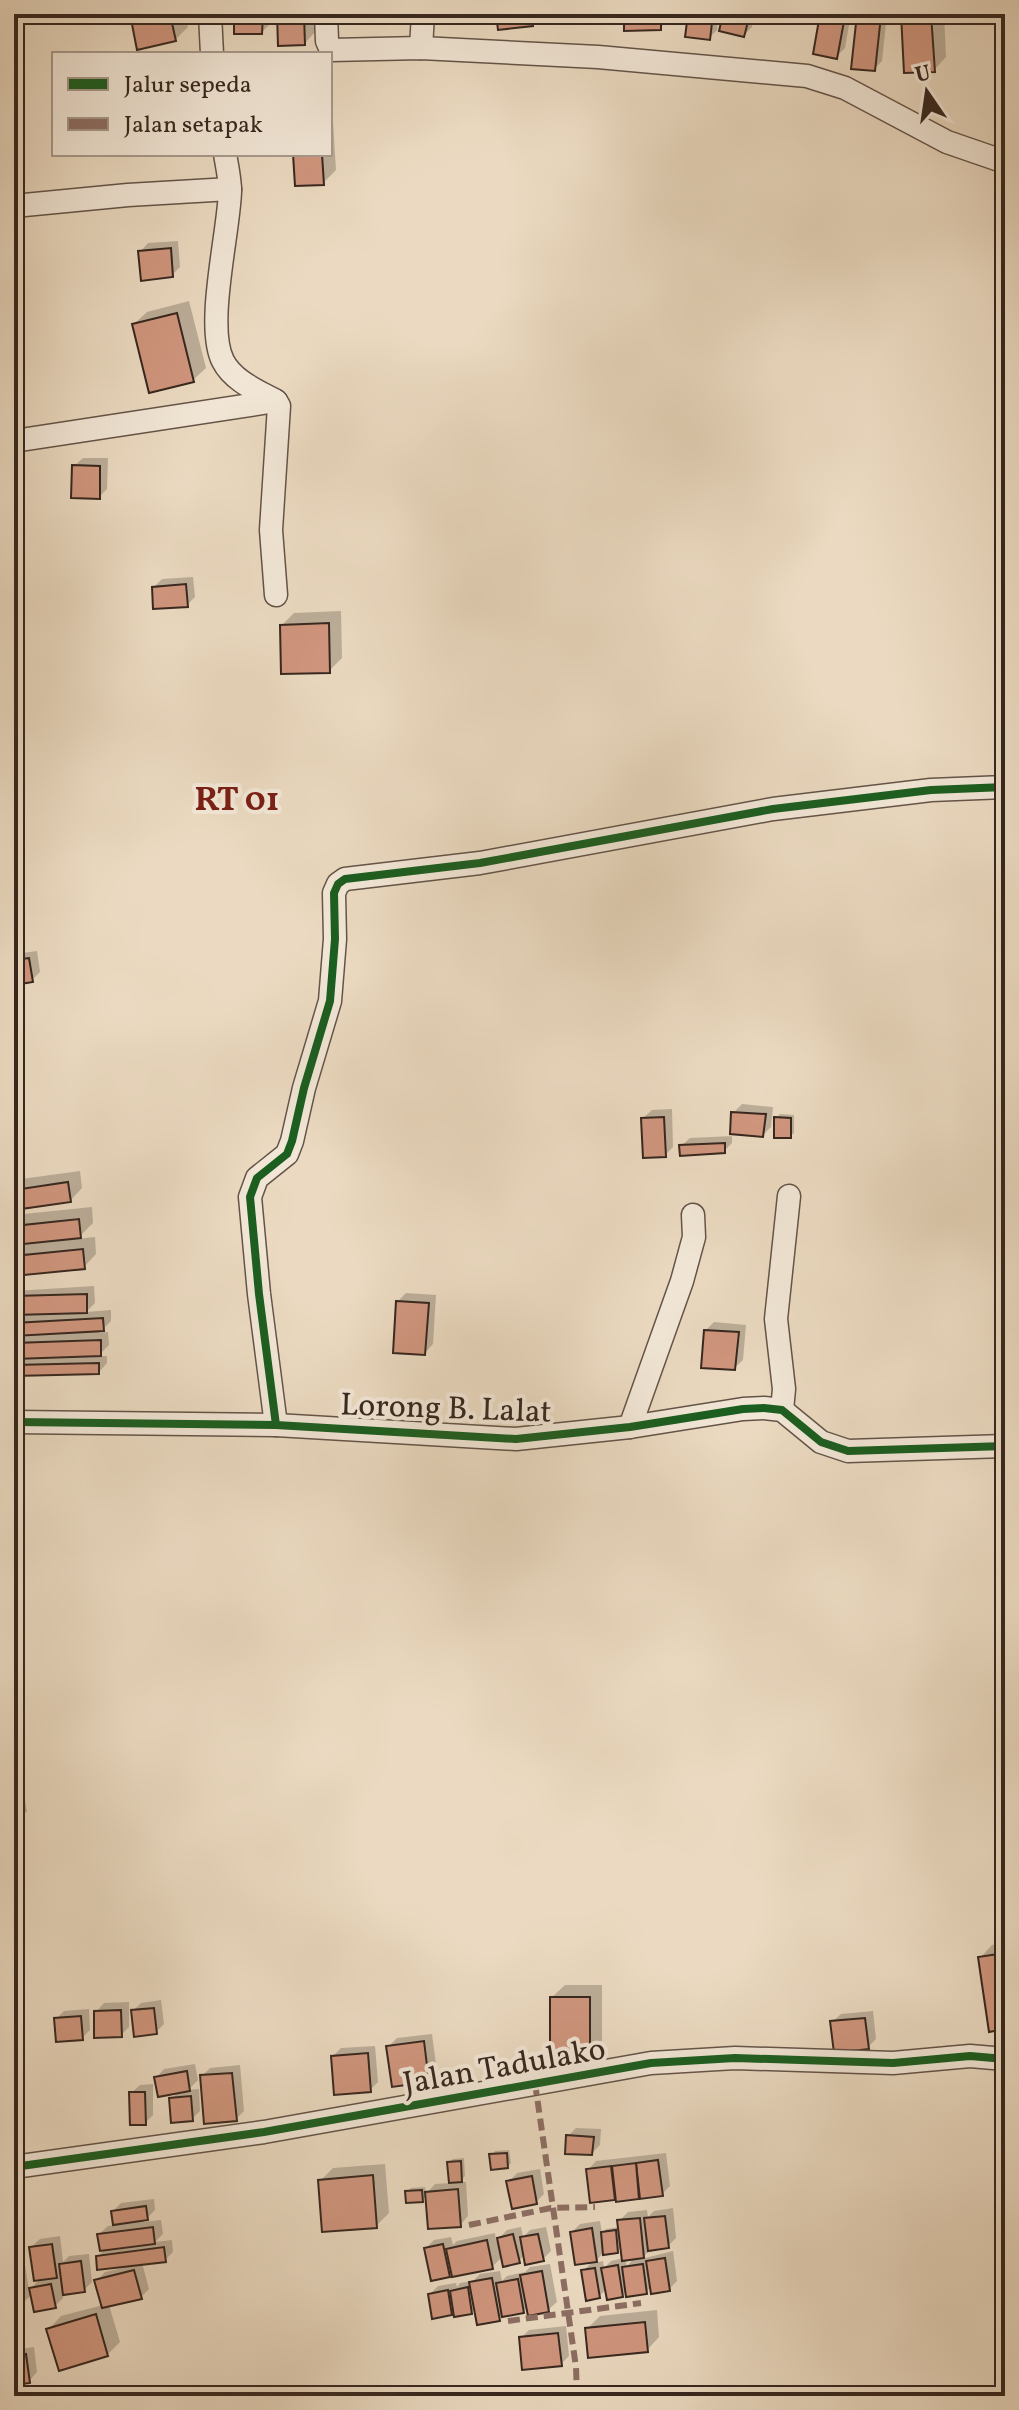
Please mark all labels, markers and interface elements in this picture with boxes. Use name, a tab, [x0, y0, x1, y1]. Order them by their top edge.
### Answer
legend	[52, 52, 332, 156]
north arrow	[887, 52, 967, 132]
text: U	[912, 58, 934, 92]
text: Jalur sepeda	[124, 69, 252, 103]
text: Jalan setapak	[124, 109, 263, 143]
district label: RT 01	[195, 778, 279, 825]
street label: Lorong B. Lalat	[340, 1384, 552, 1436]
street label: Jalan Tadulako	[400, 2029, 609, 2107]

